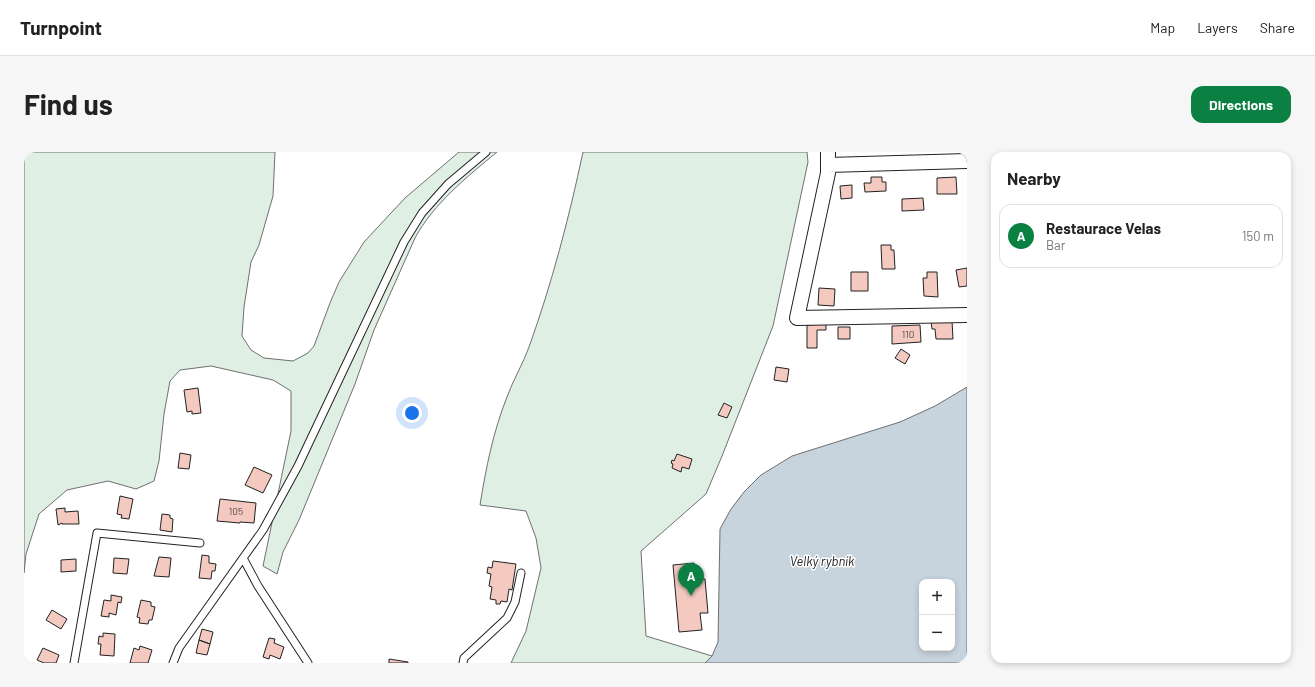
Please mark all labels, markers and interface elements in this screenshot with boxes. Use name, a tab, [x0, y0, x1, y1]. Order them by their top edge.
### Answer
text: Turnpoint	[20, 16, 102, 39]
text: Map	[1150, 19, 1175, 36]
text: Layers	[1197, 19, 1238, 36]
text: Share	[1260, 19, 1295, 36]
button: Directions	[1191, 86, 1291, 123]
text: Find us	[24, 87, 113, 121]
text: Nearby	[1007, 168, 1061, 188]
text: Restaurace Velas	[1046, 219, 1161, 237]
text: A	[1017, 228, 1025, 244]
text: 150 m	[1242, 228, 1274, 244]
text: Bar	[1046, 237, 1065, 253]
house number: 110	[902, 328, 914, 340]
your location	[402, 403, 422, 423]
house number: 105	[229, 505, 243, 517]
water label: Velký rybník	[790, 553, 855, 569]
pin: A	[678, 563, 704, 596]
map controls	[919, 579, 955, 651]
button: +	[919, 579, 955, 615]
button: −	[919, 615, 955, 651]

